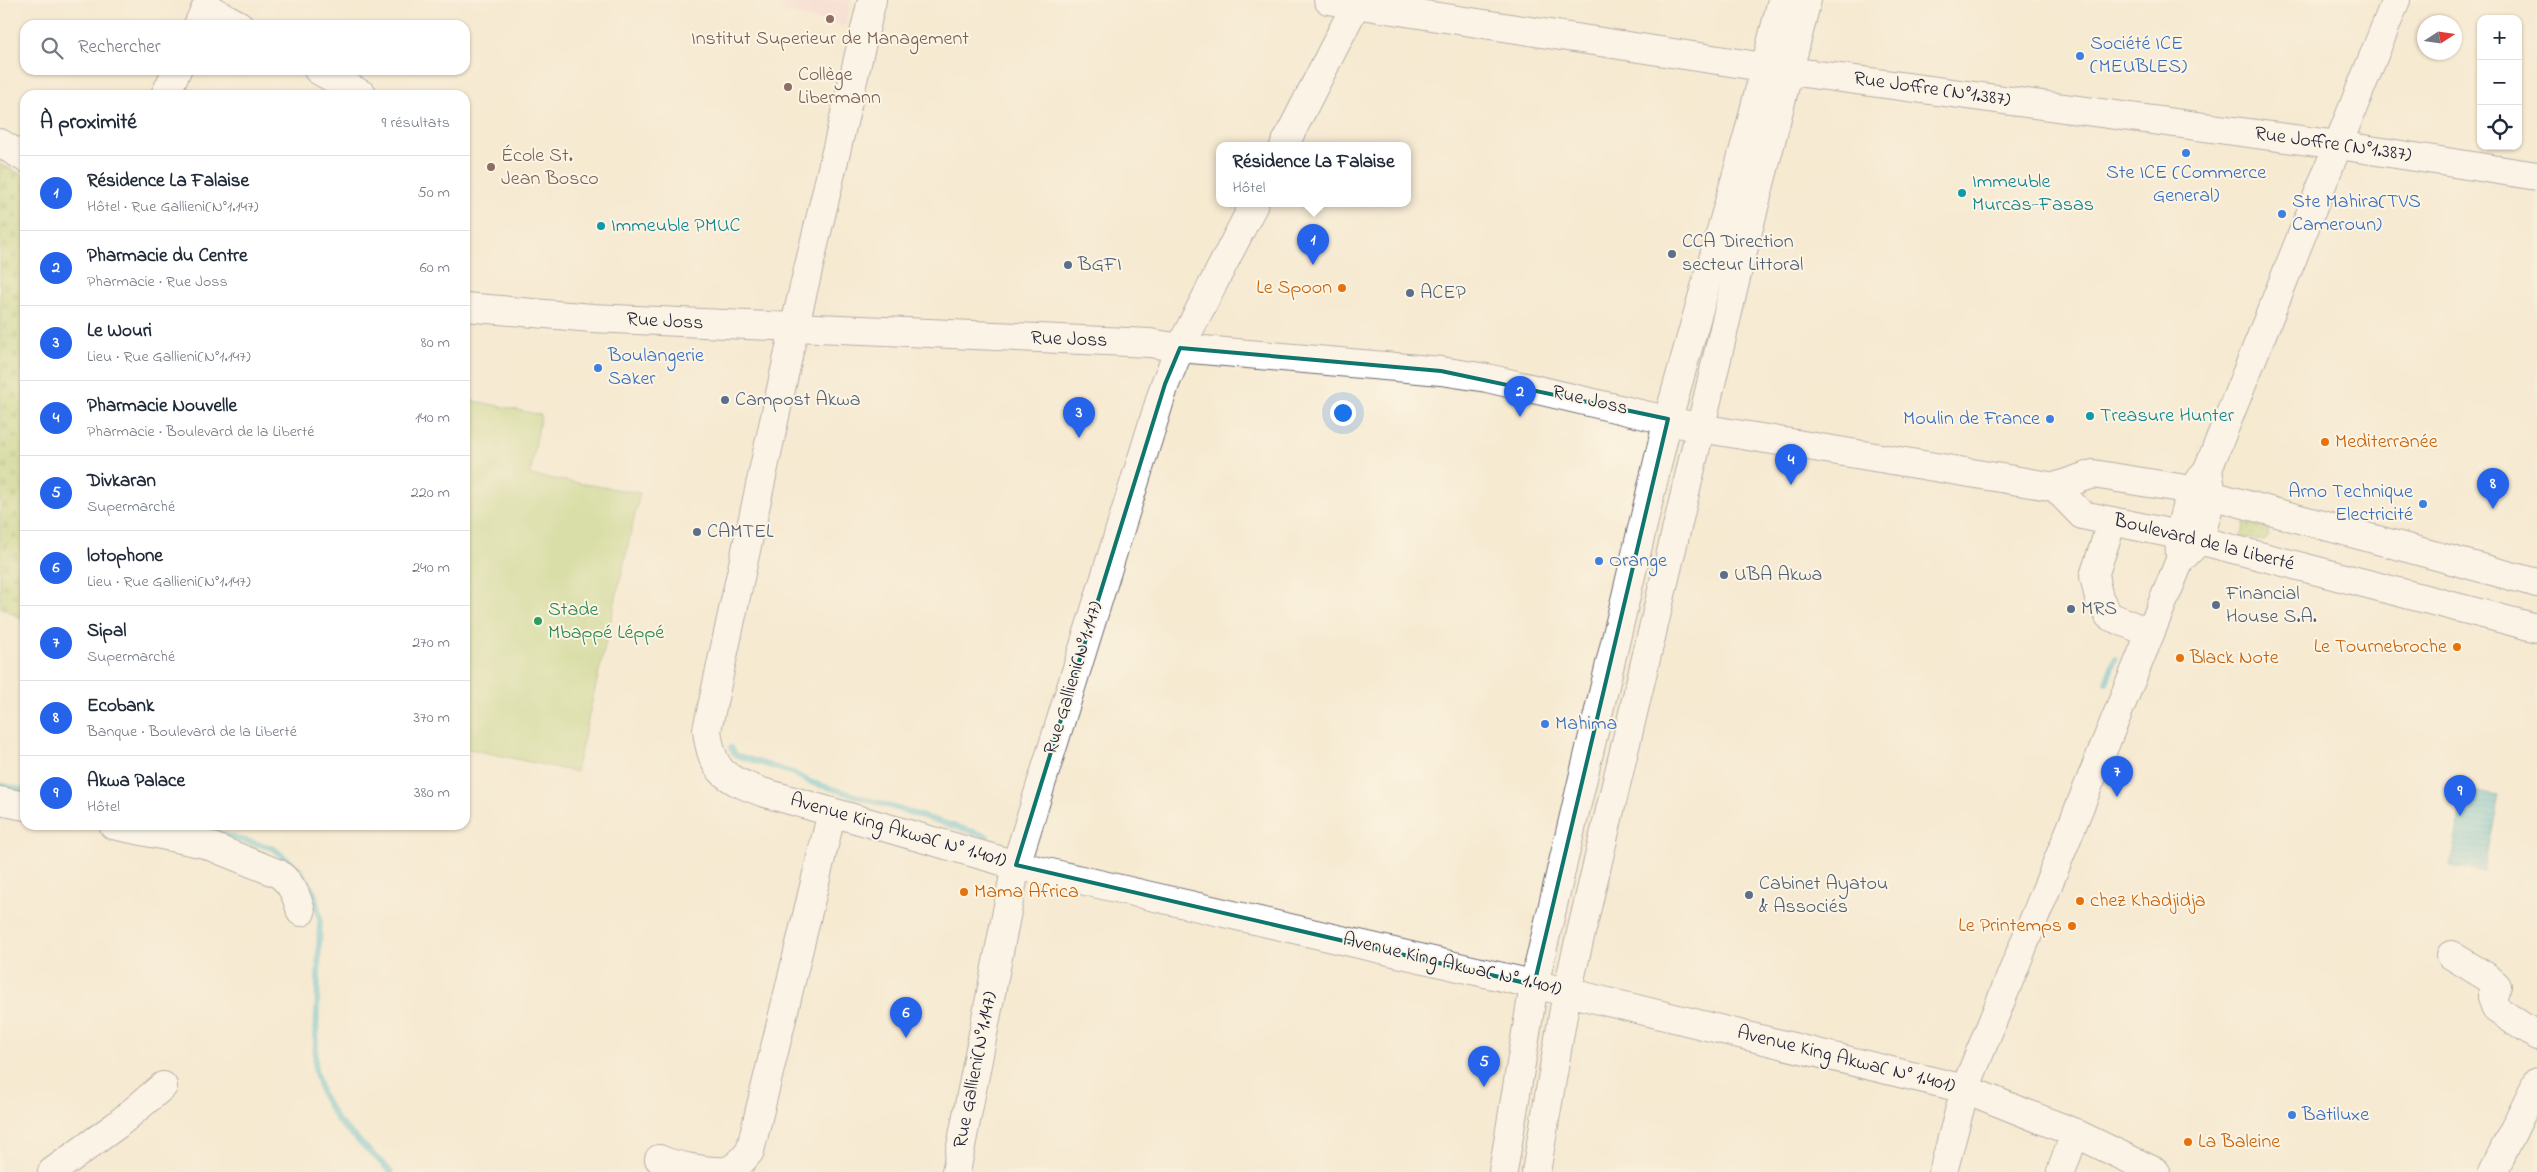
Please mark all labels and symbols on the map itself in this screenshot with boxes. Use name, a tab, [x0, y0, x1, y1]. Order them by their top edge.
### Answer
marker: Institut Superieur de Management	[824, 13, 836, 25]
north arrow	[2417, 15, 2462, 60]
place label: Institut Superieur de Management	[691, 25, 969, 55]
place label: Société ICE (MEUBLES)	[2090, 30, 2187, 82]
marker: Société ICE (MEUBLES)	[2074, 50, 2086, 62]
place label: Collège Libermann	[798, 61, 881, 113]
street label: Rue Joffre (N°1.387)	[1852, 65, 2012, 115]
marker: Collège Libermann	[782, 81, 794, 93]
street label: Rue Joffre (N°1.387)	[2253, 120, 2413, 170]
place label: École St. Jean Bosco	[501, 142, 599, 194]
marker: Ste ICE (Commerce General)	[2180, 147, 2192, 159]
place label: Ste ICE (Commerce General)	[2106, 159, 2266, 211]
marker: École St. Jean Bosco	[485, 161, 497, 173]
place label: Immeuble Murcas-Fasas	[1972, 168, 2094, 220]
marker: Immeuble Murcas-Fasas	[1956, 187, 1968, 199]
place label: Ste Mahira(TVS Cameroun)	[2292, 188, 2421, 240]
marker: Ste Mahira(TVS Cameroun)	[2276, 208, 2288, 220]
place label: Immeuble PMUC	[611, 212, 741, 241]
marker: Immeuble PMUC	[595, 220, 607, 232]
pin: 1	[1297, 224, 1329, 265]
place label: CCA Direction secteur Littoral	[1682, 228, 1803, 280]
marker: CCA Direction secteur Littoral	[1666, 248, 1678, 260]
place label: BGFI	[1077, 251, 1122, 280]
marker: BGFI	[1062, 259, 1074, 271]
place label: Le Spoon	[1256, 274, 1332, 303]
place label: ACEP	[1420, 279, 1466, 308]
marker: Le Spoon	[1336, 282, 1348, 294]
marker: ACEP	[1404, 287, 1416, 299]
street label: Rue Joss	[626, 306, 704, 338]
street label: Rue Joss	[1030, 324, 1108, 356]
place label: Boulangerie Saker	[607, 342, 704, 394]
marker: Boulangerie Saker	[592, 362, 604, 374]
pin: 2	[1504, 376, 1536, 417]
street label: Rue Joss	[1549, 378, 1631, 424]
place label: Campost Akwa	[735, 386, 860, 415]
marker: Campost Akwa	[719, 394, 731, 406]
pin: 3	[1063, 397, 1095, 438]
your location	[1330, 400, 1356, 426]
place label: Treasure Hunter	[2100, 402, 2235, 431]
place label: Moulin de France	[1903, 405, 2040, 434]
marker: Treasure Hunter	[2084, 410, 2096, 422]
marker: Moulin de France	[2044, 413, 2056, 425]
place label: Mediterranée	[2335, 428, 2438, 457]
marker: Mediterranée	[2319, 436, 2331, 448]
pin: 4	[1775, 444, 1807, 485]
pin: 8	[2477, 468, 2509, 509]
place label: Arno Technique Electricité	[2288, 478, 2413, 530]
marker: Arno Technique Electricité	[2417, 498, 2429, 510]
street label: Boulevard de la Liberté	[2110, 506, 2297, 579]
place label: CAMTEL	[707, 518, 774, 547]
marker: CAMTEL	[691, 526, 703, 538]
place label: Orange	[1609, 547, 1667, 577]
marker: Orange	[1593, 555, 1605, 567]
place label: UBA Akwa	[1734, 561, 1822, 590]
marker: UBA Akwa	[1718, 569, 1730, 581]
place label: Financial House S.A.	[2225, 580, 2317, 632]
place label: MRS	[2081, 595, 2117, 624]
place label: Stade Mbappé Léppé	[548, 596, 664, 648]
street label: Rue Gallieni(N°1.147)	[1037, 598, 1111, 758]
marker: Financial House S.A.	[2210, 599, 2222, 611]
marker: MRS	[2065, 603, 2077, 615]
marker: Stade Mbappé Léppé	[532, 615, 544, 627]
place label: Le Tournebroche	[2314, 633, 2447, 662]
marker: Le Tournebroche	[2451, 641, 2463, 653]
place label: Black Note	[2189, 644, 2279, 673]
marker: Black Note	[2174, 652, 2186, 664]
place label: Mahima	[1555, 710, 1617, 739]
marker: Mahima	[1539, 718, 1551, 730]
pin: 7	[2101, 756, 2133, 797]
pin: 9	[2444, 775, 2476, 816]
street label: Avenue King Akwa( N° 1.401)	[786, 786, 1010, 877]
place label: Cabinet Ayatou & Associés	[1759, 870, 1888, 922]
place label: Mama Africa	[974, 878, 1079, 907]
marker: Mama Africa	[958, 886, 970, 898]
place label: chez Khadjidja	[2090, 887, 2206, 916]
marker: Cabinet Ayatou & Associés	[1743, 889, 1755, 901]
marker: chez Khadjidja	[2074, 895, 2086, 907]
place label: Le Printemps	[1958, 912, 2062, 941]
marker: Le Printemps	[2066, 920, 2078, 932]
street label: Avenue King Akwa( N° 1.401)	[1339, 926, 1564, 1005]
street label: Rue Gallieni(N°1.147)	[947, 989, 1005, 1151]
pin: 6	[890, 997, 922, 1038]
street label: Avenue King Akwa( N° 1.401)	[1734, 1019, 1958, 1102]
pin: 5	[1468, 1046, 1500, 1087]
place label: Batiluxe	[2301, 1101, 2369, 1130]
marker: Batiluxe	[2286, 1109, 2298, 1121]
place label: La Baleine	[2198, 1128, 2280, 1157]
marker: La Baleine	[2182, 1136, 2194, 1148]

